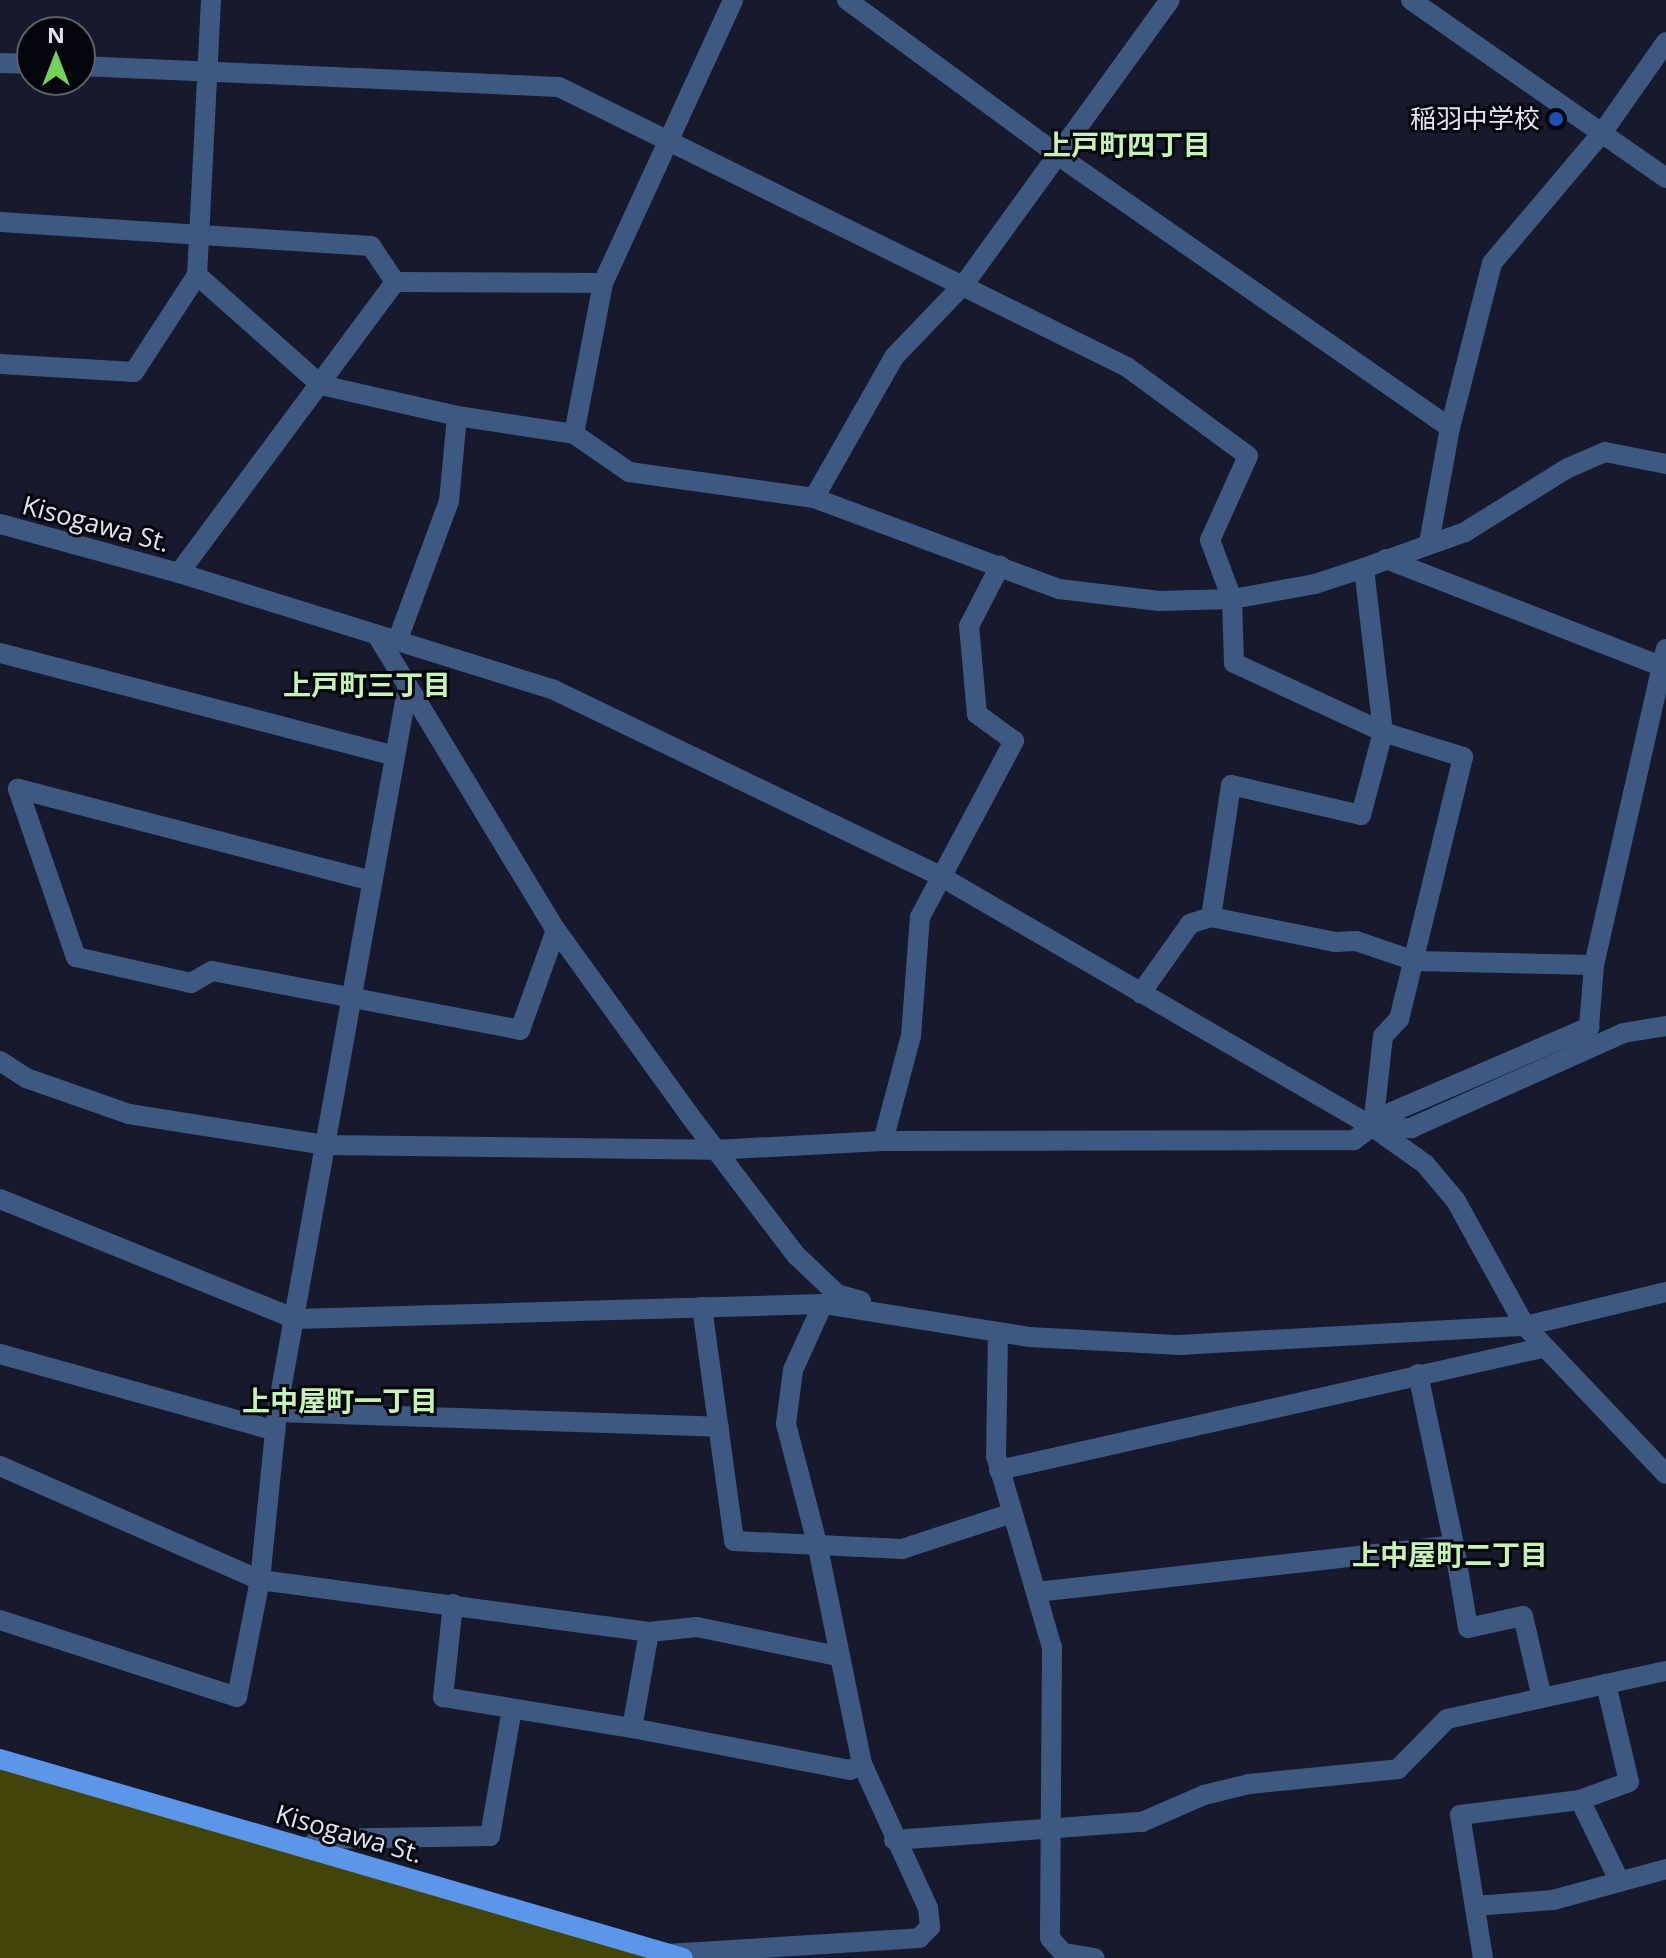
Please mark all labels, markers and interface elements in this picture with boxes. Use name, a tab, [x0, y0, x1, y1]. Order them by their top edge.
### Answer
north arrow	[16, 16, 96, 96]
text: N	[47, 19, 65, 49]
place label: 稲羽中学校	[1410, 103, 1540, 135]
marker: 稲羽中学校	[1547, 110, 1565, 128]
district label: 上戸町四丁目	[1043, 127, 1211, 161]
street label: Kisogawa St.	[19, 489, 173, 559]
district label: 上戸町三丁目	[283, 667, 451, 701]
district label: 上中屋町一丁目	[242, 1383, 438, 1417]
district label: 上中屋町二丁目	[1352, 1537, 1548, 1571]
street label: Kisogawa St.	[272, 1798, 426, 1870]

